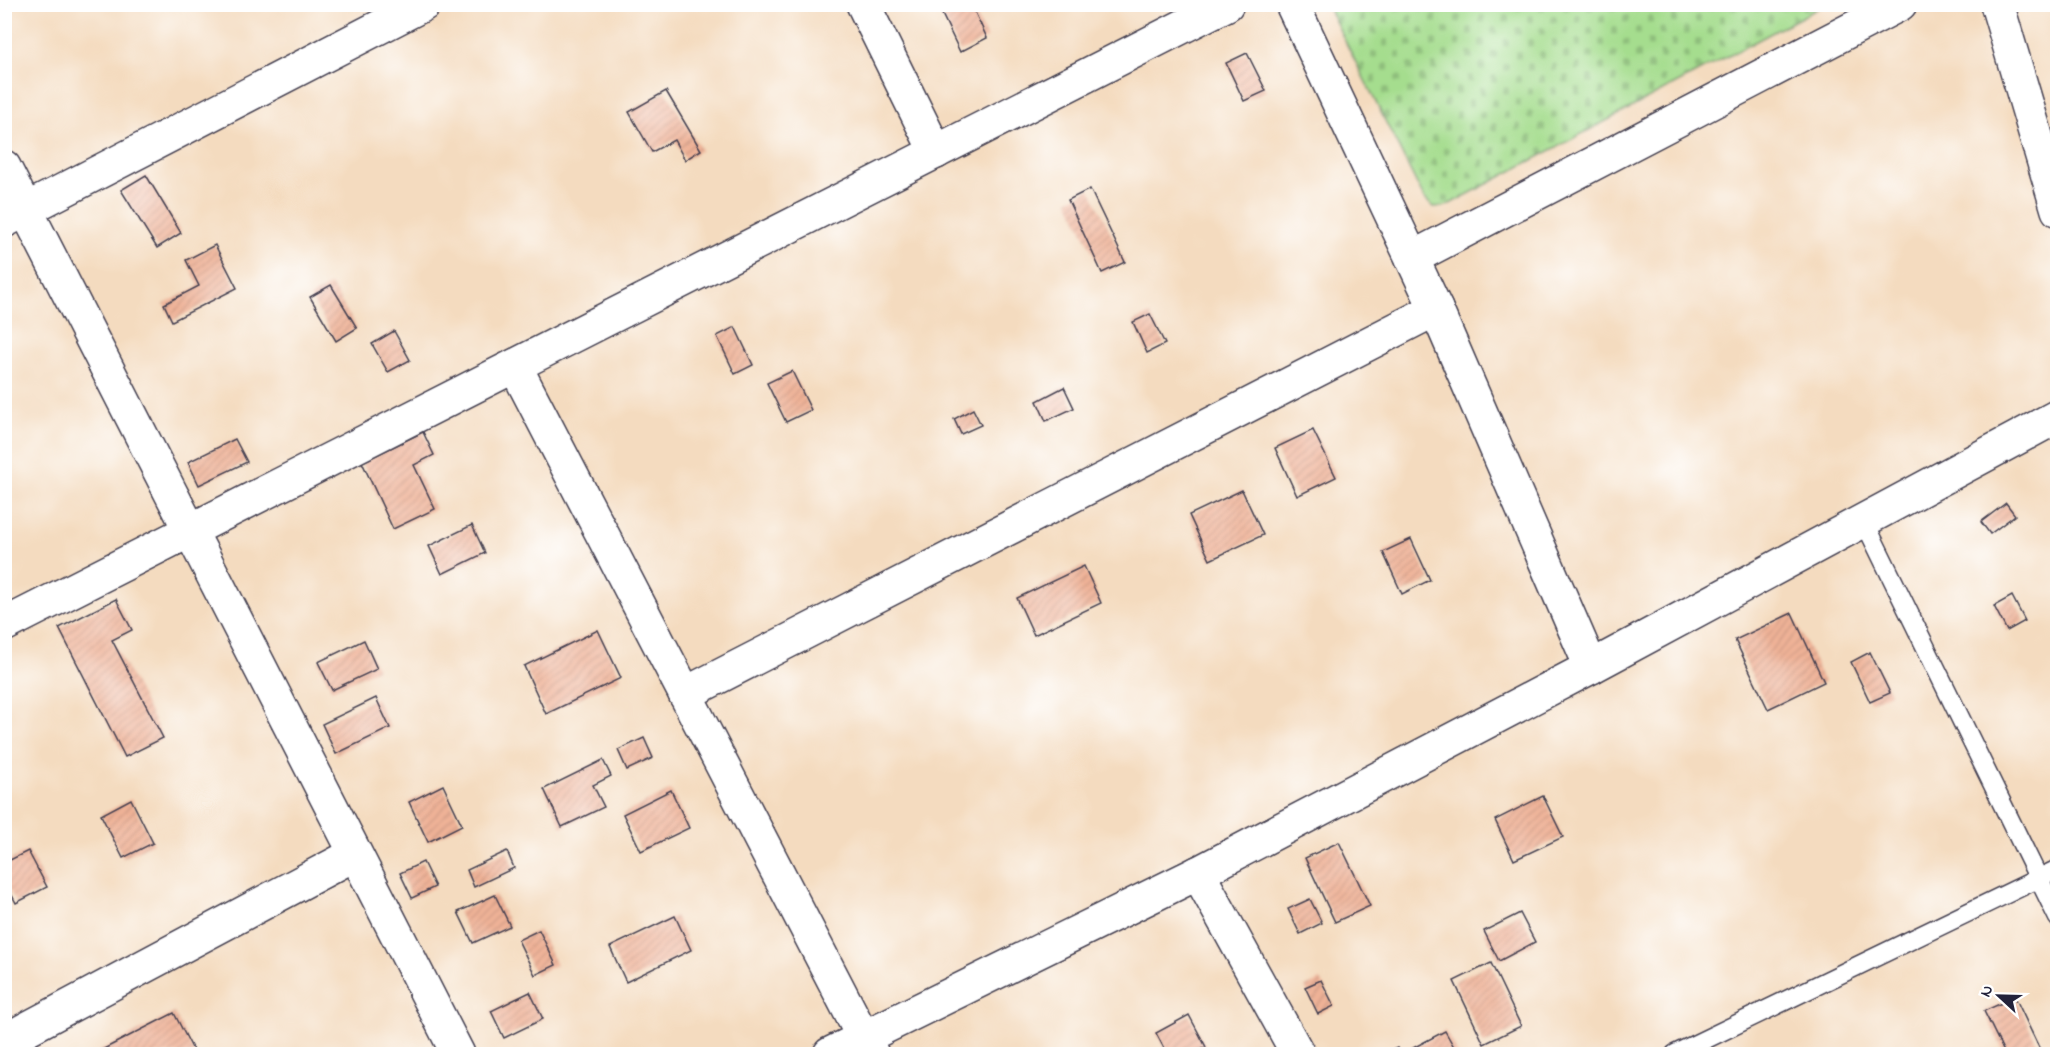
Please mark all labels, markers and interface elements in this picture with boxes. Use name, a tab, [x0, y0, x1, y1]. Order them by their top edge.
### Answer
north arrow	[1969, 966, 2029, 1026]
text: N	[1974, 981, 2000, 1001]

